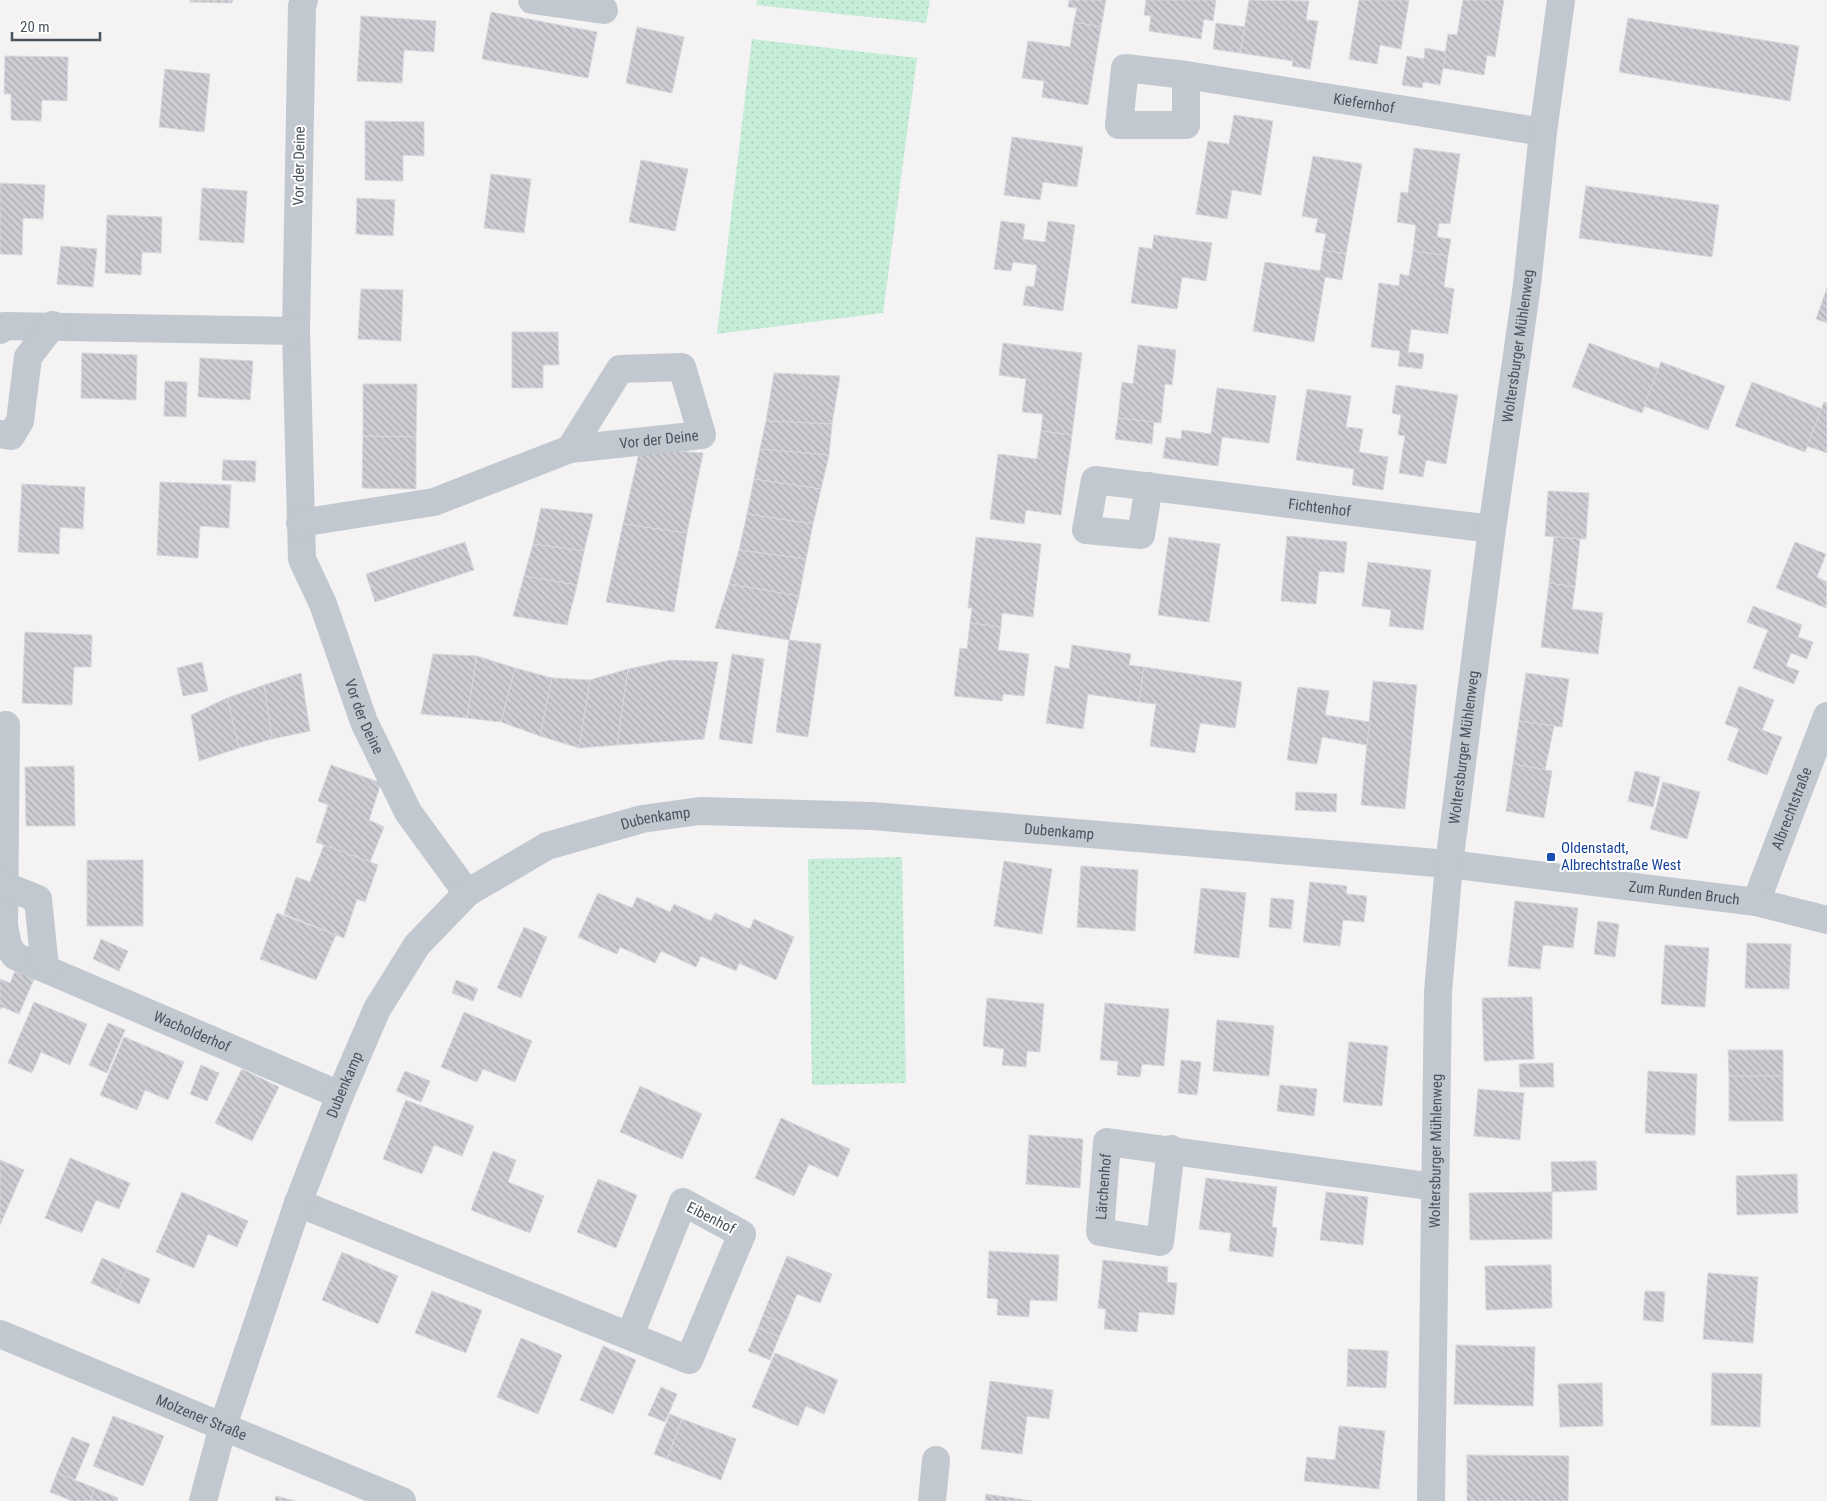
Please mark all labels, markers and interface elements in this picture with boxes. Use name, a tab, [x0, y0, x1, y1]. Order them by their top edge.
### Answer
scale bar	[12, 10, 100, 42]
text: 20 m	[20, 18, 50, 36]
street label: Kiefernhof	[1332, 90, 1396, 117]
street label: Vor der Deine	[289, 126, 309, 206]
street label: Woltersburger Mühlenweg	[1498, 269, 1538, 424]
street label: Vor der Deine	[618, 426, 699, 453]
street label: Fichtenhof	[1287, 495, 1352, 521]
street label: Woltersburger Mühlenweg	[1445, 670, 1483, 825]
street label: Vor der Deine	[341, 677, 387, 757]
street label: Albrechtstraße	[1768, 765, 1816, 853]
street label: Dubenkamp	[619, 803, 691, 834]
street label: Dubenkamp	[1023, 820, 1095, 843]
place label: Oldenstadt, Albrechtstraße West	[1561, 839, 1681, 874]
marker: Oldenstadt, Albrechtstraße West	[1545, 851, 1557, 863]
street label: Zum Runden Bruch	[1628, 877, 1741, 909]
street label: Wacholderhof	[151, 1007, 233, 1056]
street label: Dubenkamp	[323, 1049, 367, 1121]
street label: Woltersburger Mühlenweg	[1426, 1074, 1446, 1228]
street label: Lärchenhof	[1092, 1152, 1115, 1221]
street label: Eibenhof	[684, 1198, 739, 1238]
street label: Molzener Straße	[153, 1391, 249, 1444]

